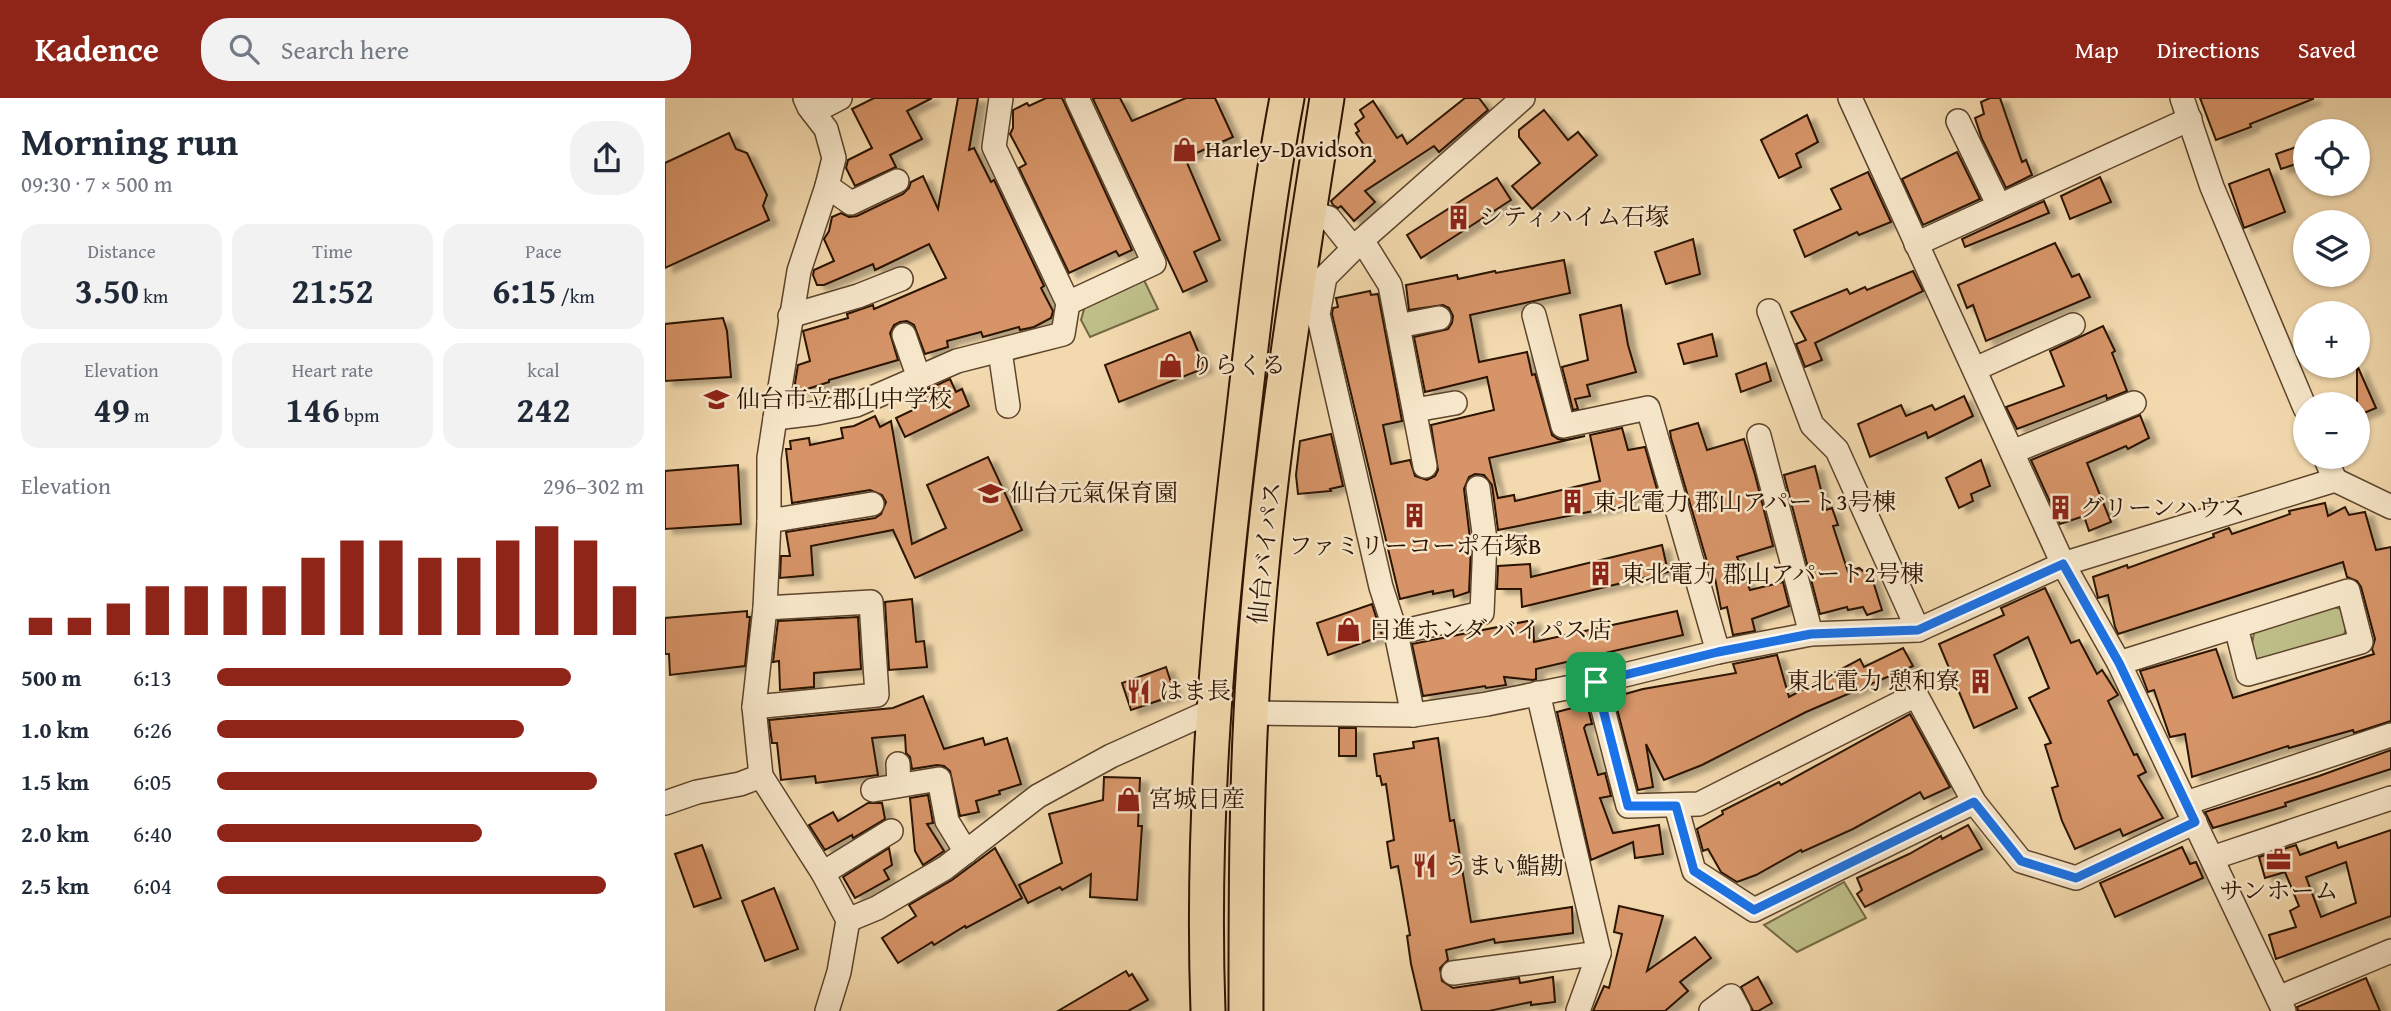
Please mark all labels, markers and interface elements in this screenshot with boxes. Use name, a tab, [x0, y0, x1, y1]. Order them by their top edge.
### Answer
search box	[201, 18, 691, 81]
text: Kadence	[35, 25, 159, 73]
icon: search	[225, 30, 263, 68]
text: Search here	[281, 30, 409, 69]
text: Map	[2075, 32, 2119, 67]
text: Directions	[2157, 32, 2260, 67]
text: Saved	[2298, 32, 2356, 67]
text: Morning run	[21, 113, 238, 169]
map controls	[2293, 119, 2370, 469]
button: locate	[2293, 119, 2370, 196]
button: share	[570, 121, 644, 195]
place label: Harley-Davidson	[1205, 131, 1373, 166]
shop icon: Harley-Davidson	[1171, 135, 1199, 163]
text: 09:30 · 7 × 500 m	[21, 167, 173, 200]
place label: シティハイム石塚	[1479, 199, 1669, 234]
building icon: シティハイム石塚	[1445, 203, 1473, 231]
button: layers	[2293, 210, 2370, 287]
text: Distance	[87, 237, 156, 265]
text: Time	[312, 237, 353, 265]
text: Pace	[525, 237, 562, 265]
text: 3.50	[75, 265, 139, 316]
text: 21:52	[291, 265, 374, 316]
text: 6:15	[492, 265, 556, 316]
text: km	[139, 282, 168, 310]
text: /km	[556, 282, 595, 310]
button: +	[2293, 301, 2370, 378]
place label: りらくる	[1190, 347, 1286, 382]
shop icon: りらくる	[1156, 351, 1184, 379]
text: Elevation	[84, 356, 159, 384]
text: Heart rate	[292, 356, 373, 384]
text: kcal	[527, 356, 560, 384]
place label: 仙台市立郡山中学校	[736, 381, 952, 416]
text: 49	[94, 384, 130, 435]
text: 146	[285, 384, 340, 435]
text: 242	[516, 384, 571, 435]
school or university icon: 仙台市立郡山中学校	[702, 385, 730, 413]
button: −	[2293, 392, 2370, 469]
text: m	[130, 401, 149, 429]
text: bpm	[340, 401, 380, 429]
text: Elevation	[21, 469, 111, 502]
text: 296–302 m	[543, 469, 644, 502]
place label: 仙台元氣保育園	[1010, 475, 1178, 510]
school or university icon: 仙台元氣保育園	[976, 479, 1004, 507]
street label: 仙台バイパス	[1240, 480, 1289, 626]
place label: 東北電力 郡山アパート3号棟	[1593, 484, 1896, 519]
building icon: 東北電力 郡山アパート3号棟	[1559, 488, 1587, 516]
place label: グリーンハウス	[2080, 490, 2245, 525]
building icon: グリーンハウス	[2046, 494, 2074, 522]
building icon: ファミリーコーポ石塚B	[1401, 501, 1429, 529]
place label: ファミリーコーポ石塚B	[1288, 528, 1542, 563]
place label: 東北電力 郡山アパート2号棟	[1621, 556, 1924, 591]
building icon: 東北電力 郡山アパート2号棟	[1587, 560, 1615, 588]
place label: 日進ホンダ バイパス店	[1368, 612, 1612, 647]
shop icon: 日進ホンダ バイパス店	[1334, 616, 1362, 644]
pin	[1566, 652, 1626, 712]
text: 500 m	[21, 661, 82, 694]
text: 6:13	[133, 661, 172, 694]
icon: arrive	[1577, 663, 1615, 701]
place label: 東北電力 憩和寮	[1787, 663, 1960, 698]
building icon: 東北電力 憩和寮	[1966, 667, 1994, 695]
place label: はま長	[1159, 673, 1231, 708]
restaurant icon: はま長	[1125, 677, 1153, 705]
text: 1.0 km	[21, 713, 89, 746]
text: 6:26	[133, 713, 172, 746]
text: 1.5 km	[21, 765, 89, 798]
text: 6:05	[133, 765, 172, 798]
place label: 宮城日産	[1149, 781, 1245, 816]
shop icon: 宮城日産	[1115, 785, 1143, 813]
text: 2.0 km	[21, 817, 89, 850]
text: 6:40	[133, 817, 172, 850]
office icon: サンホーム	[2265, 846, 2293, 874]
place label: うまい鮨勘	[1444, 848, 1564, 883]
restaurant icon: うまい鮨勘	[1410, 852, 1438, 880]
text: 2.5 km	[21, 869, 89, 902]
text: 6:04	[133, 869, 172, 902]
place label: サンホーム	[2220, 873, 2338, 908]

